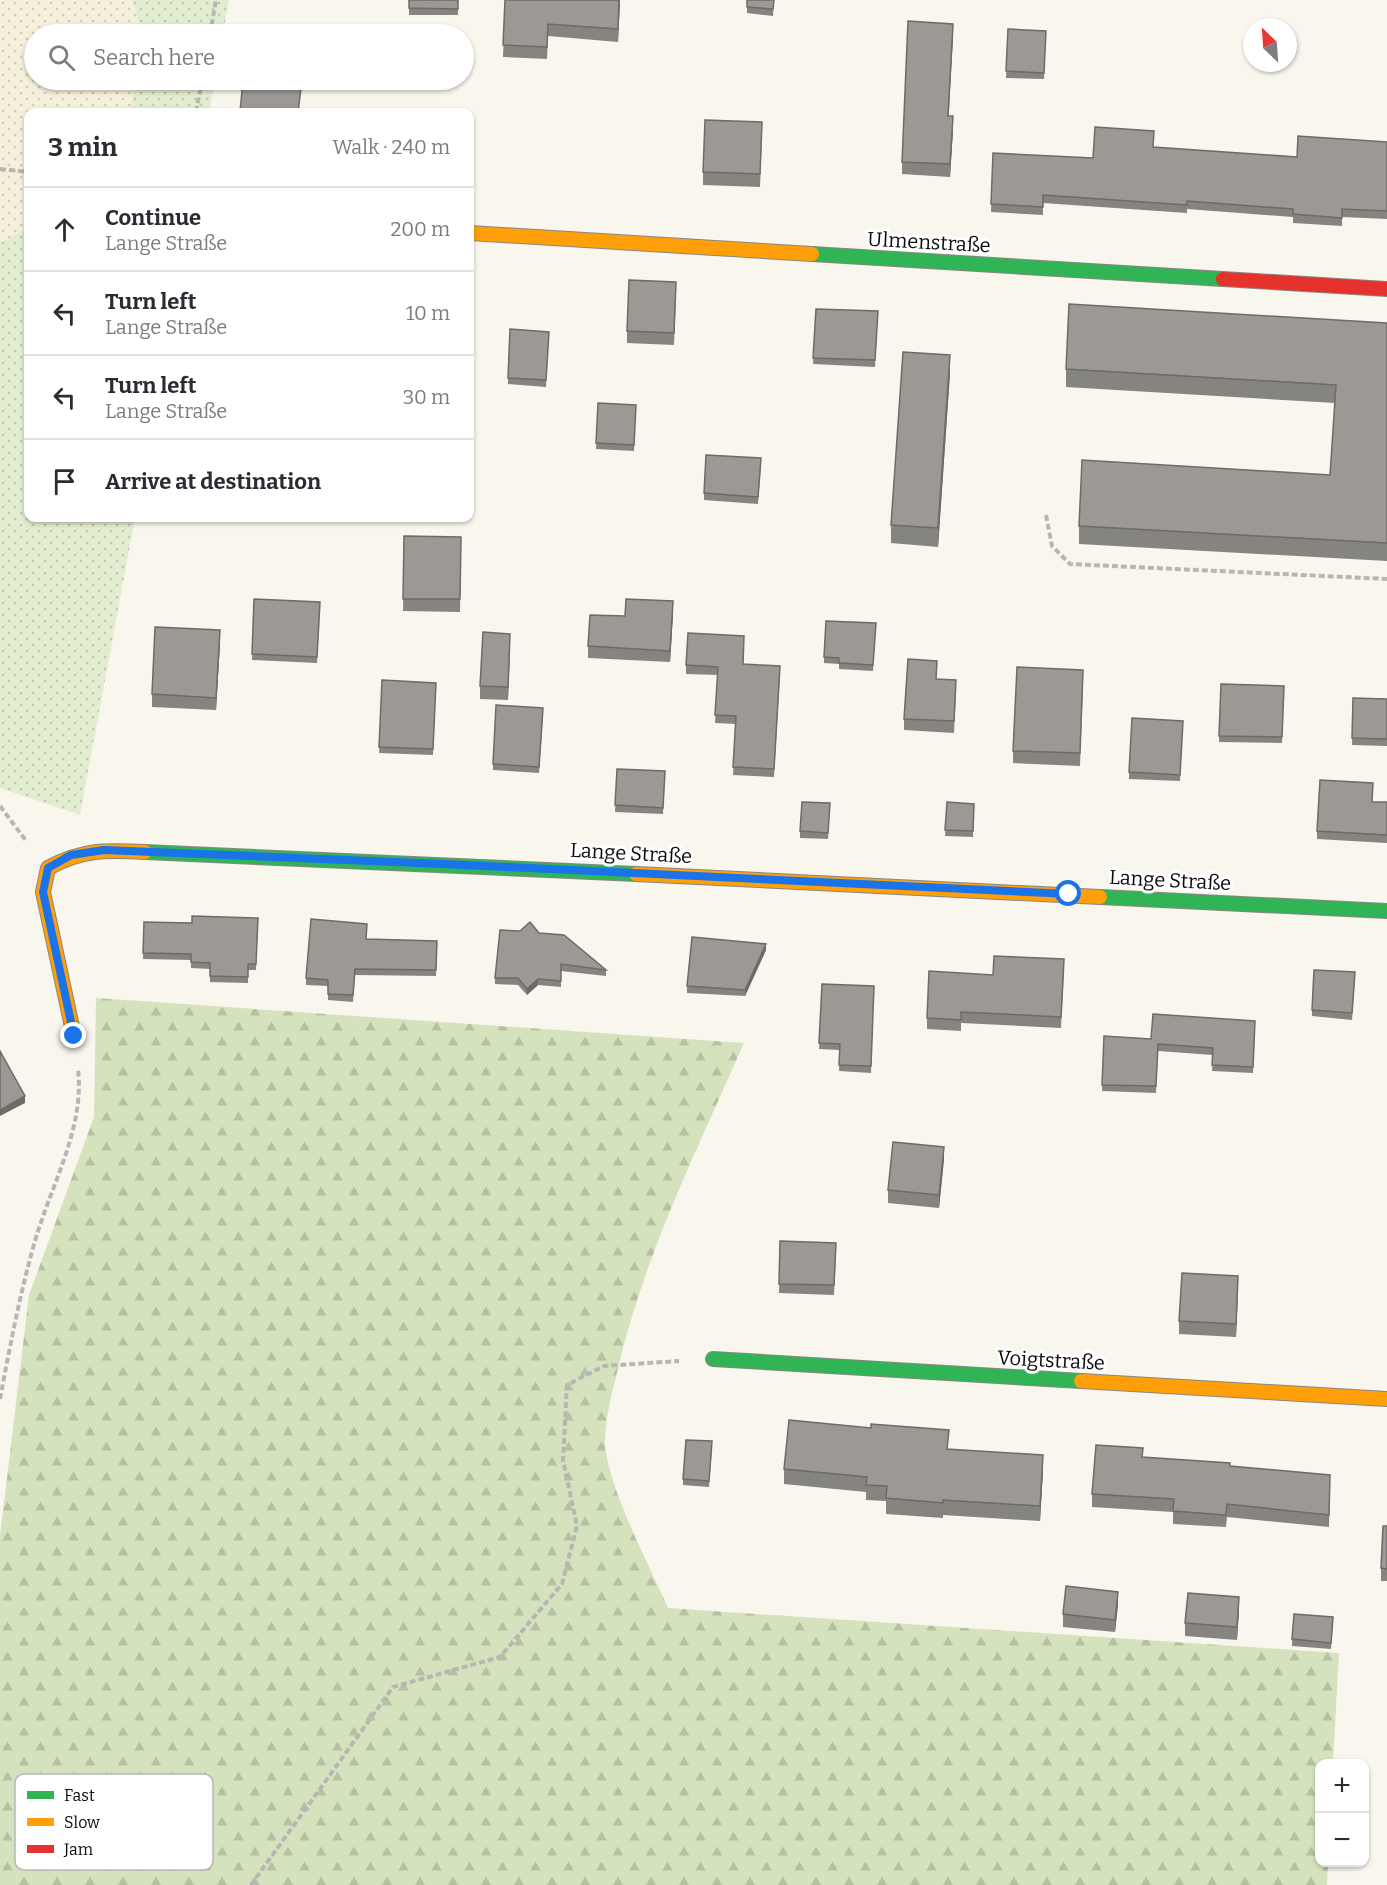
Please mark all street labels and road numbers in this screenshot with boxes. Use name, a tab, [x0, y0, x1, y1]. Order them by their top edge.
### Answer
street label: Ulmenstraße	[867, 227, 991, 257]
street label: Lange Straße	[569, 838, 693, 868]
street label: Lange Straße	[1108, 865, 1232, 895]
street label: Voigtstraße	[997, 1345, 1105, 1375]

